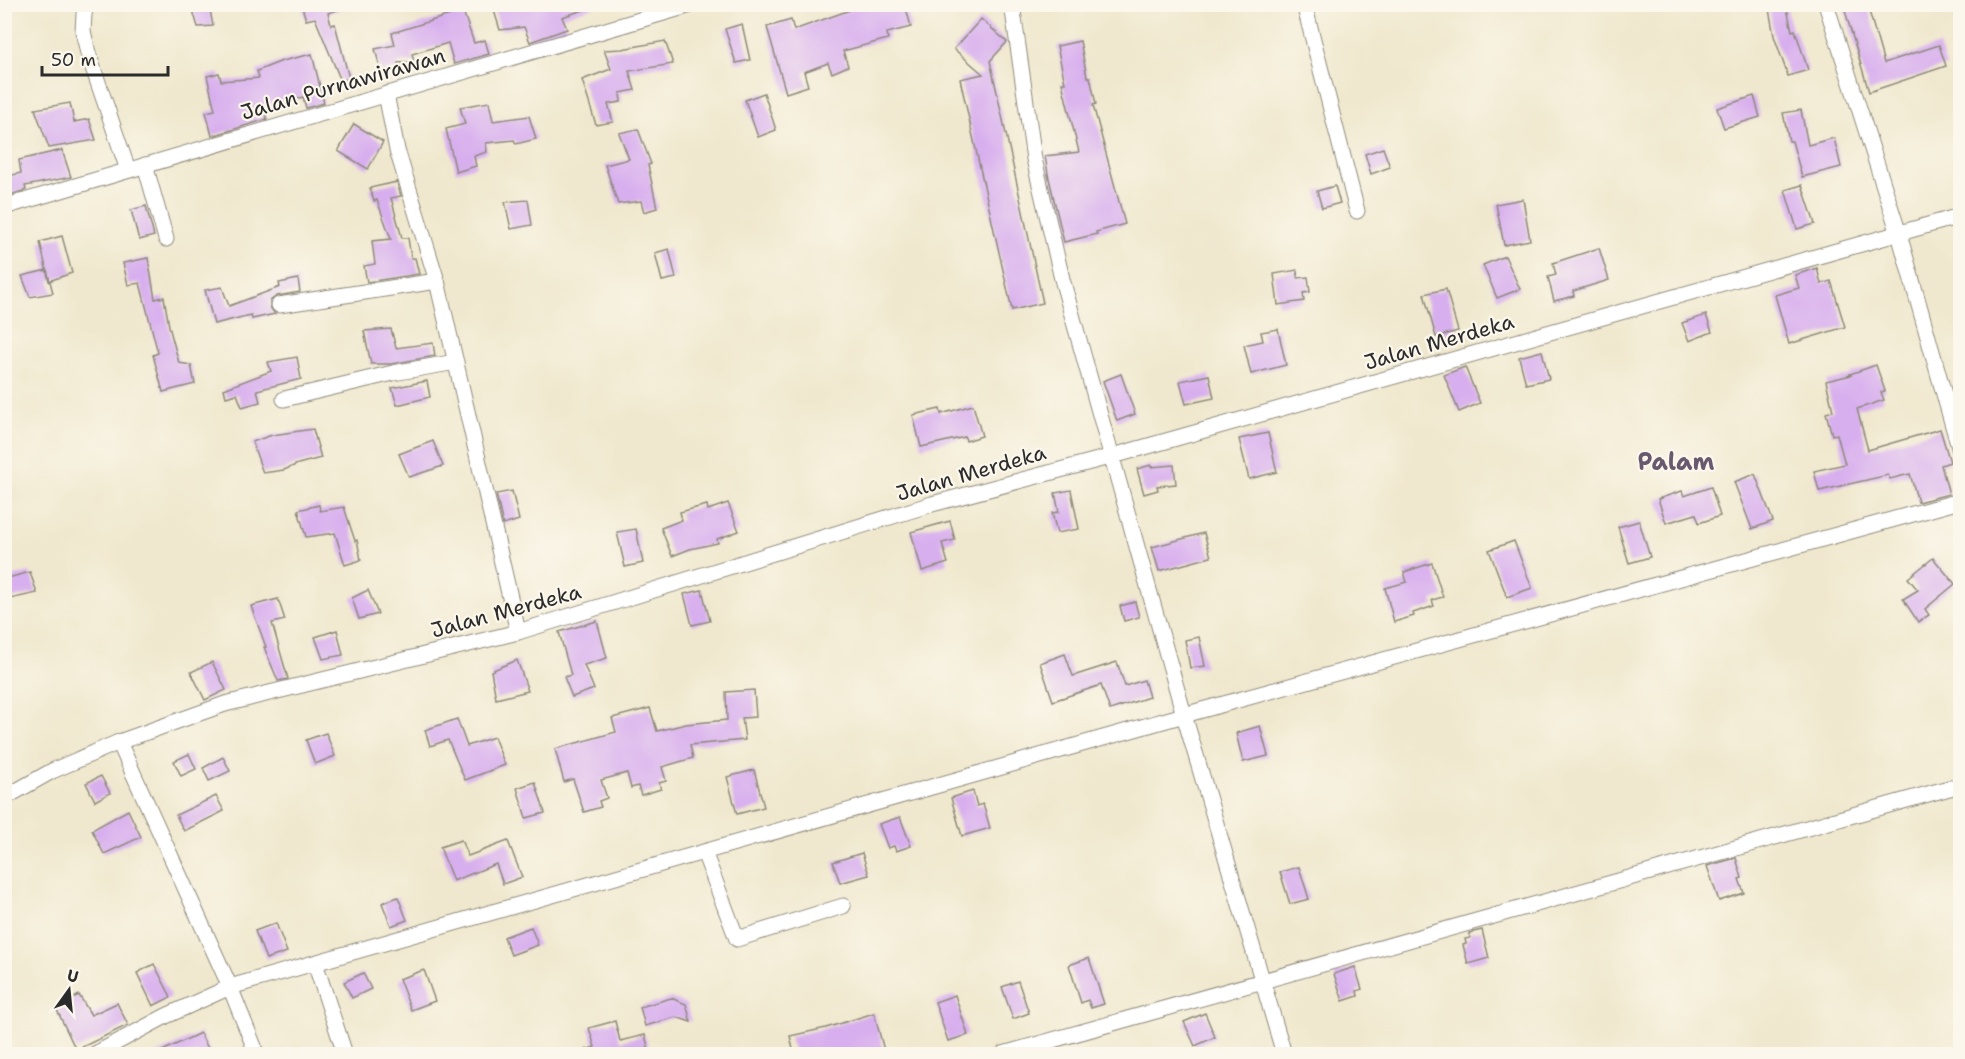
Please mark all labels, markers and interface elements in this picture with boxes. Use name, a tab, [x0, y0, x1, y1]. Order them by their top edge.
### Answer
scale bar	[42, 39, 168, 77]
street label: Jalan Purnawirawan	[237, 41, 449, 127]
text: 50 m	[51, 48, 96, 72]
street label: Jalan Merdeka	[1361, 307, 1517, 377]
street label: Jalan Merdeka	[893, 438, 1049, 508]
district label: Palam	[1638, 446, 1715, 478]
street label: Jalan Merdeka	[428, 577, 584, 645]
north arrow	[39, 960, 99, 1020]
text: U	[65, 964, 81, 988]

